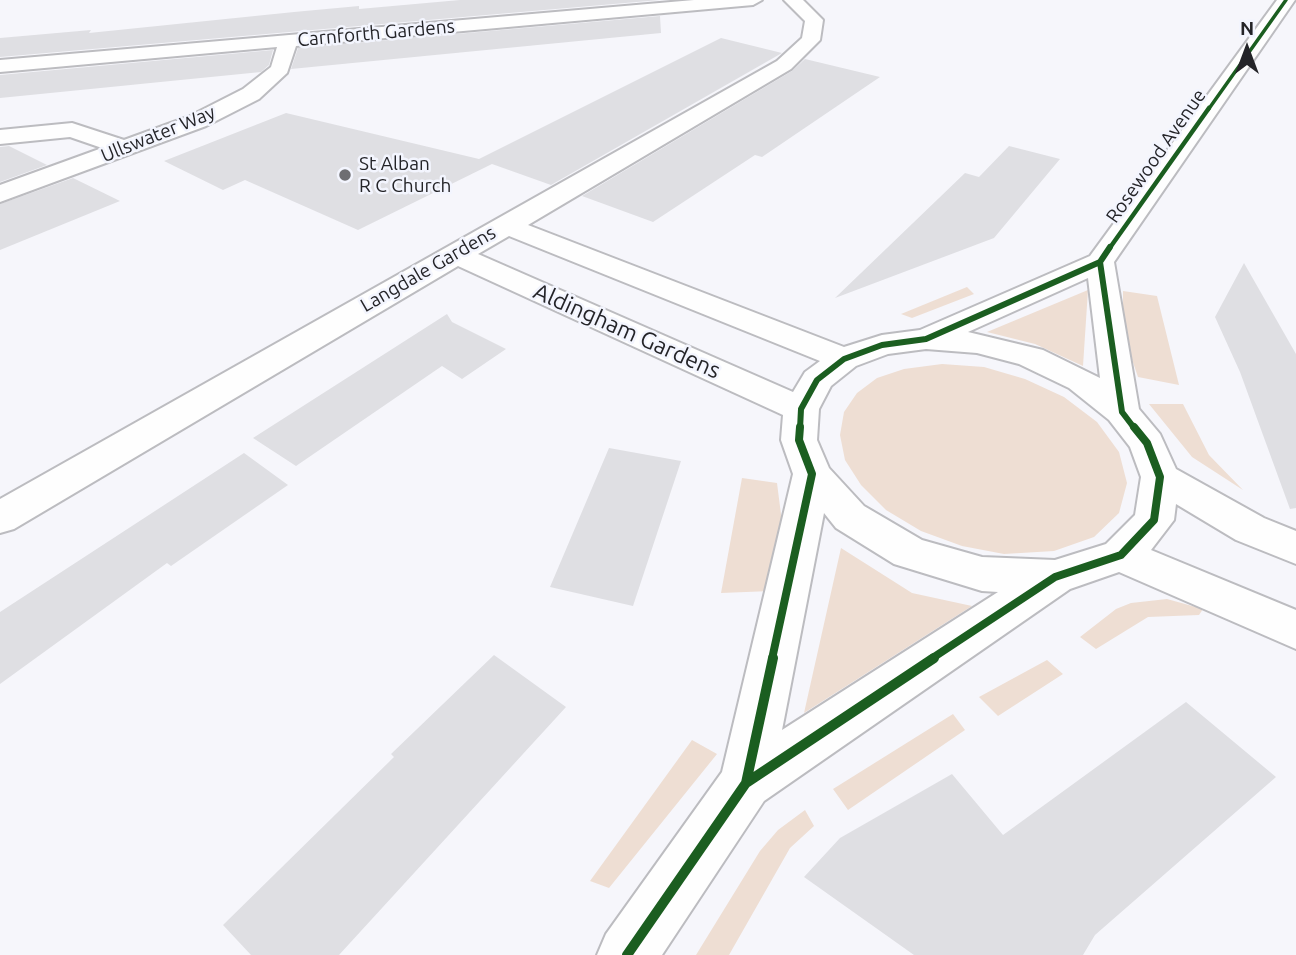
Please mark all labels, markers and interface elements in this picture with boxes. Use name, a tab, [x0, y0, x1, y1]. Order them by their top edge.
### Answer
north arrow	[1212, 14, 1282, 84]
street label: Carnforth Gardens	[296, 15, 456, 51]
text: N	[1240, 17, 1254, 39]
street label: Rosewood Avenue	[1101, 85, 1211, 227]
street label: Ullswater Way	[98, 101, 218, 167]
place label: St Alban R C Church	[359, 153, 451, 197]
marker: St Alban R C Church	[337, 167, 353, 183]
street label: Langdale Gardens	[356, 221, 500, 317]
street label: Aldingham Gardens	[529, 277, 725, 385]

